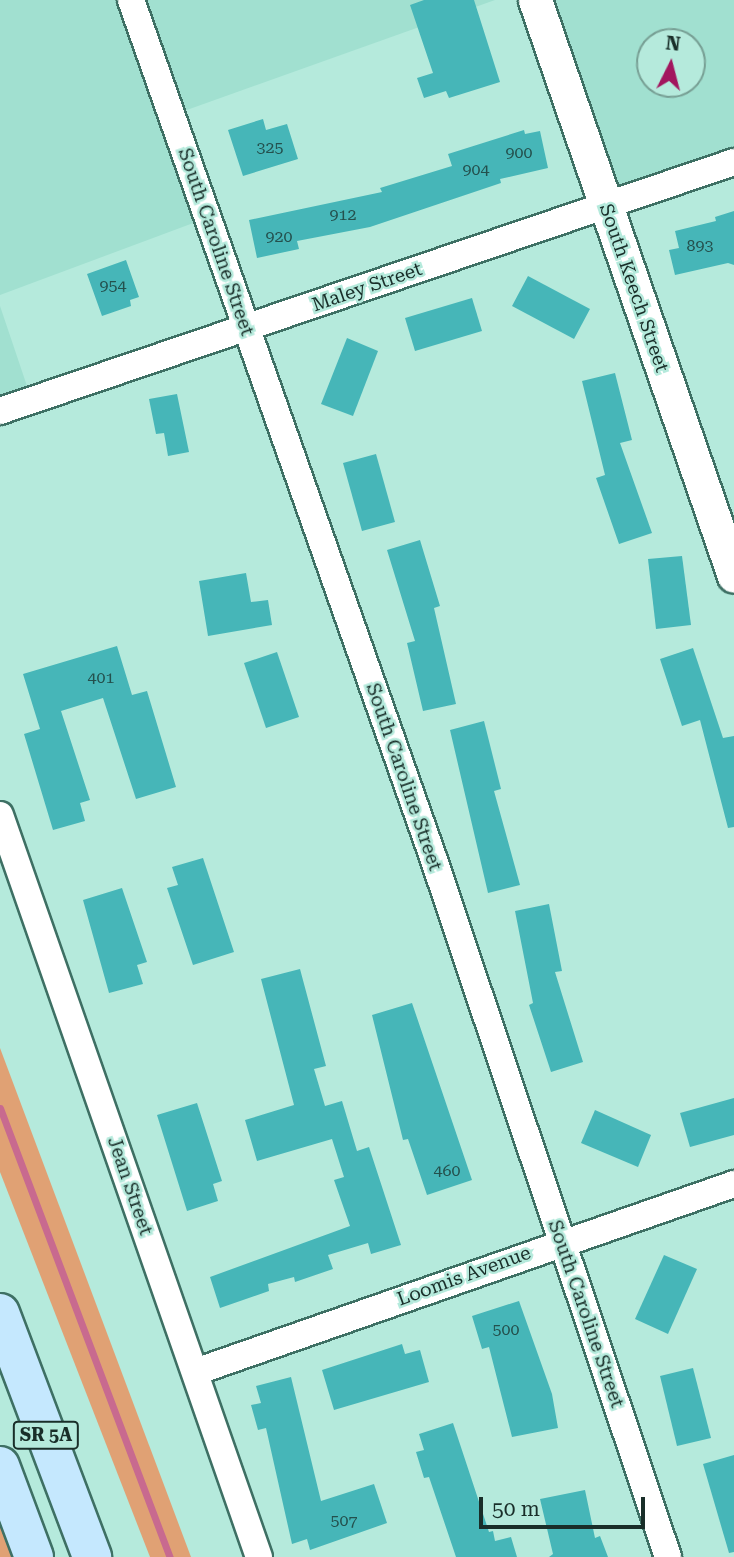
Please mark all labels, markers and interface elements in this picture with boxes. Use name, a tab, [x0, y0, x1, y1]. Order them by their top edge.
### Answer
north arrow	[636, 28, 706, 98]
text: N	[665, 31, 682, 56]
house number: 325	[257, 138, 283, 158]
house number: 900	[506, 143, 532, 163]
street label: South Caroline Street	[173, 145, 259, 339]
house number: 904	[463, 160, 489, 180]
street label: South Keech Street	[594, 201, 674, 375]
house number: 912	[330, 205, 356, 225]
house number: 920	[266, 227, 292, 247]
house number: 893	[687, 236, 713, 256]
street label: Maley Street	[309, 258, 425, 316]
house number: 954	[100, 276, 126, 296]
house number: 401	[88, 668, 114, 688]
street label: South Caroline Street	[361, 680, 447, 874]
street label: Jean Street	[103, 1134, 157, 1238]
house number: 460	[434, 1161, 460, 1181]
street label: South Caroline Street	[543, 1217, 629, 1411]
street label: Loomis Avenue	[394, 1241, 534, 1311]
house number: 500	[493, 1320, 519, 1340]
road number: SR 5A	[13, 1420, 79, 1450]
scale bar	[482, 1484, 648, 1528]
text: 50 m	[492, 1497, 540, 1521]
house number: 507	[331, 1511, 357, 1531]

